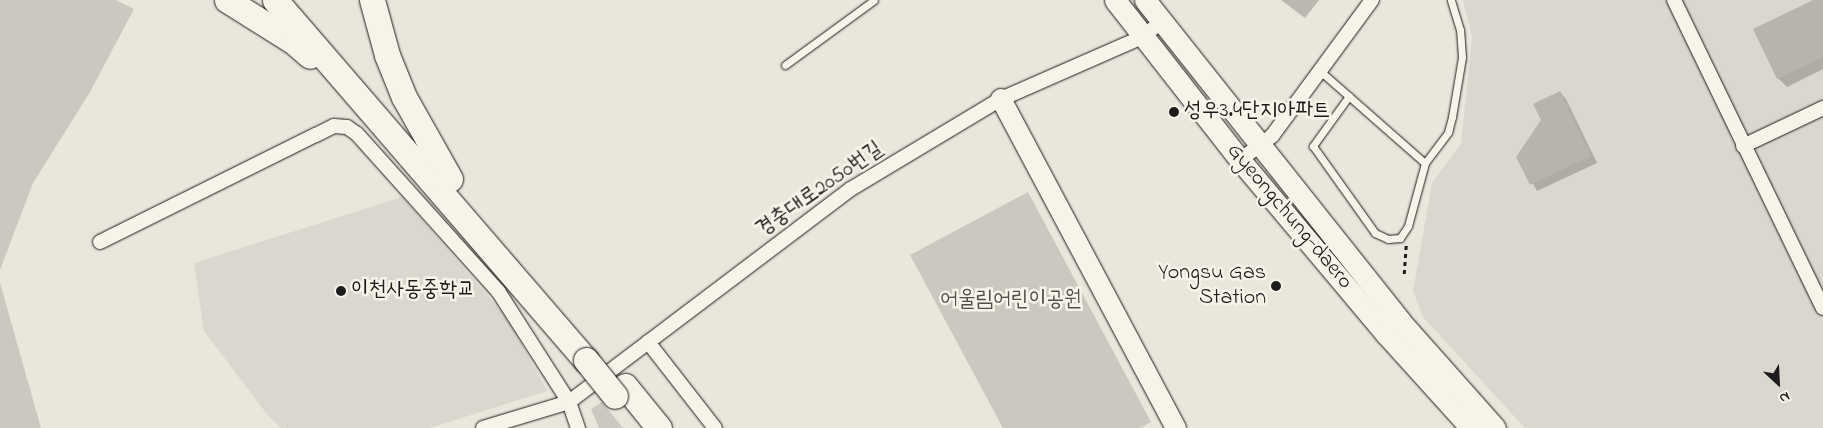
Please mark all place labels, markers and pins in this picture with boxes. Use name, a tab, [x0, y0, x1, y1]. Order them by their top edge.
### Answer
place label: 성우3.4단지아파트	[1184, 99, 1331, 125]
marker: 성우3.4단지아파트	[1168, 106, 1180, 118]
place label: Yongsu Gas Station	[1158, 260, 1266, 312]
place label: 이천사동중학교	[351, 278, 475, 304]
marker: Yongsu Gas Station	[1270, 280, 1282, 292]
marker: 이천사동중학교	[335, 285, 347, 297]

